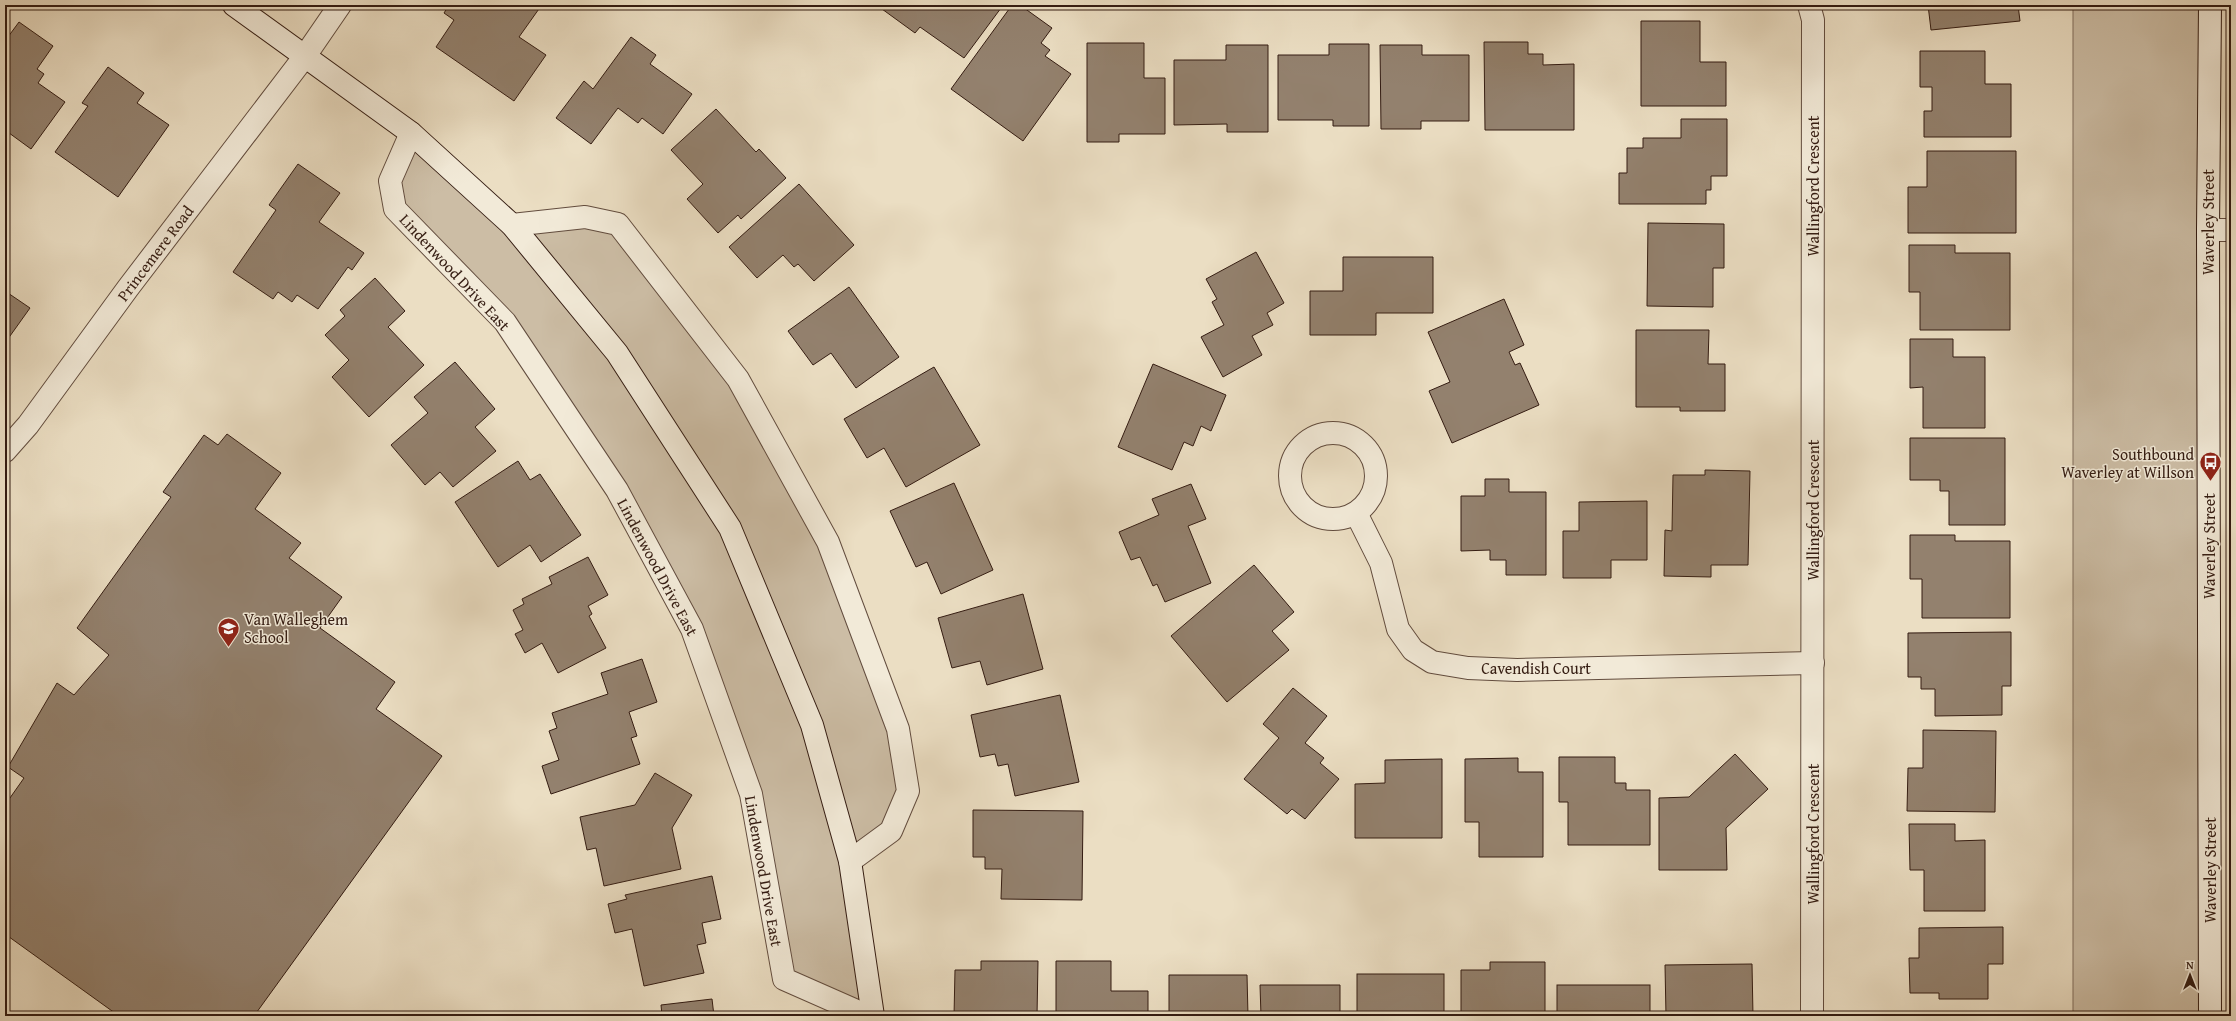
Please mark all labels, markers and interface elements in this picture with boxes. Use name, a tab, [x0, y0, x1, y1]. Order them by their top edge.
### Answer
street label: Wallingford Crescent	[1801, 115, 1825, 256]
street label: Waverley Street	[2196, 169, 2220, 275]
street label: Princemere Road	[111, 200, 199, 306]
street label: Lindenwood Drive East	[394, 208, 516, 336]
street label: Wallingford Crescent	[1801, 439, 1825, 580]
place label: Southbound Waverley at Willson	[2061, 442, 2194, 484]
bus stop icon: Southbound Waverley at Willson	[2197, 450, 2223, 483]
street label: Waverley Street	[2197, 493, 2221, 599]
street label: Lindenwood Drive East	[612, 494, 705, 640]
place label: Van Walleghem School	[244, 607, 348, 649]
school or university icon: Van Walleghem School	[215, 615, 241, 648]
street label: Cavendish Court	[1481, 656, 1591, 680]
street label: Wallingford Crescent	[1801, 763, 1825, 904]
street label: Lindenwood Drive East	[739, 794, 789, 949]
street label: Waverley Street	[2198, 817, 2222, 923]
north arrow	[2170, 955, 2210, 995]
text: N	[2186, 957, 2194, 973]

